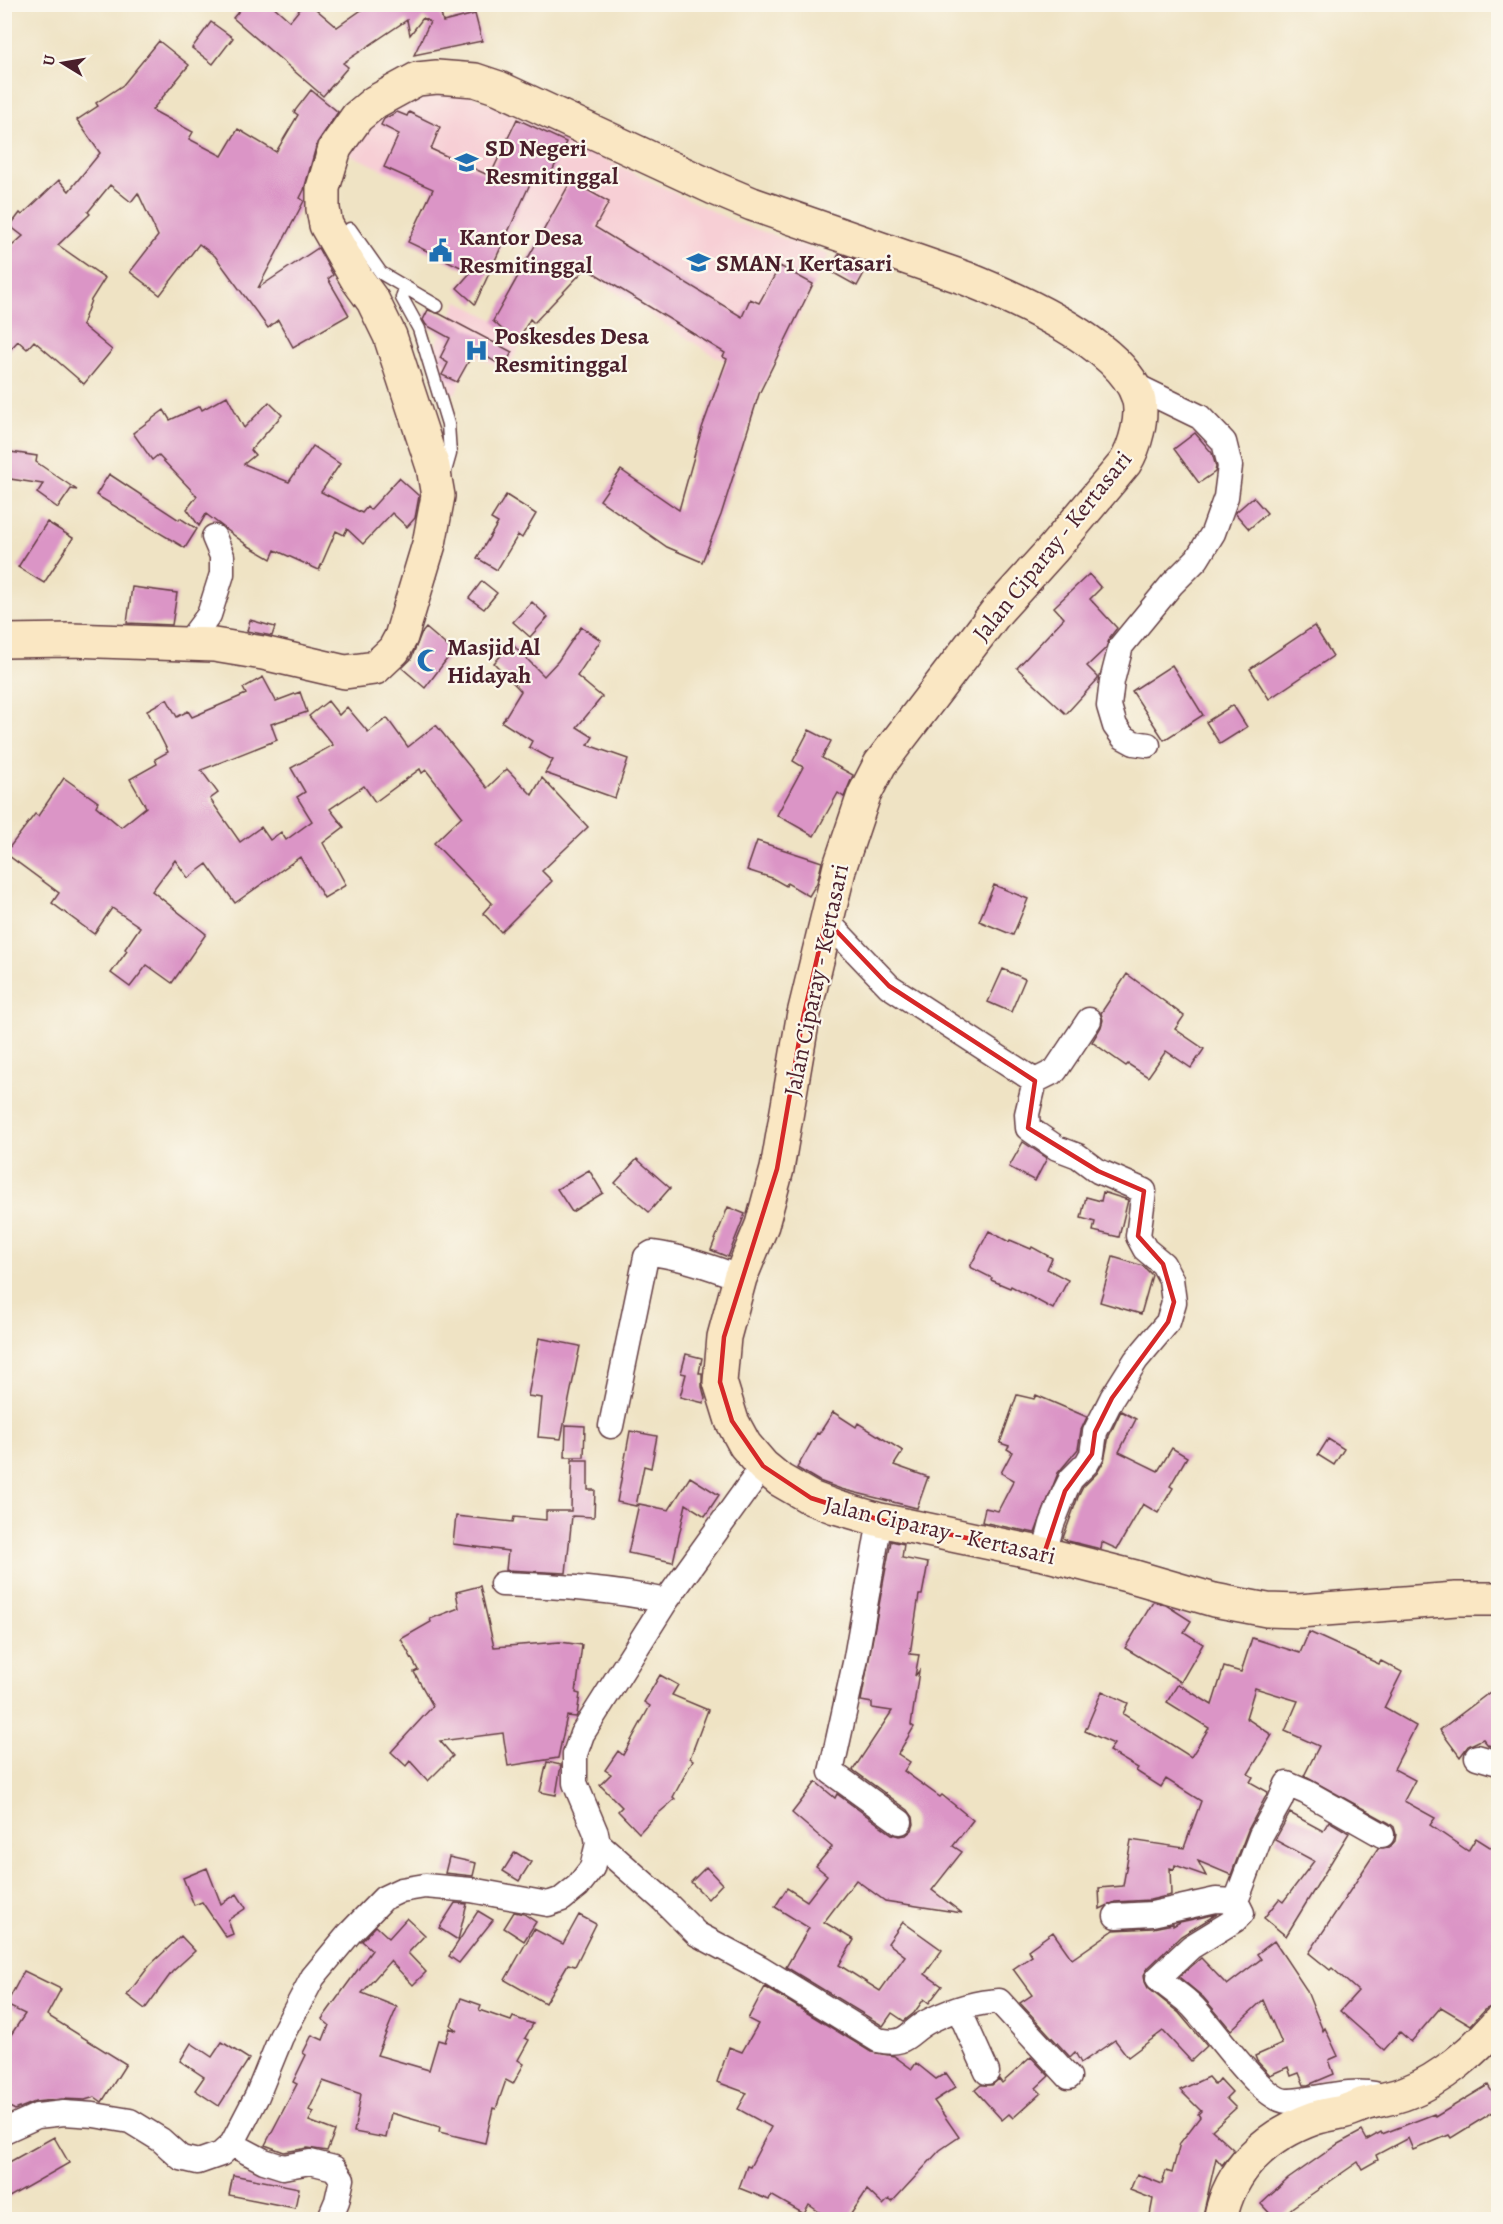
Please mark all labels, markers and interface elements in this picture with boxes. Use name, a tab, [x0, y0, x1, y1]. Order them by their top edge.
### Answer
north arrow	[33, 33, 93, 93]
text: U	[37, 53, 61, 68]
place label: SD Negeri Resmitinggal	[485, 132, 619, 192]
school or university icon: SD Negeri Resmitinggal	[454, 149, 480, 175]
place label: Kantor Desa Resmitinggal	[459, 221, 593, 281]
public building icon: Kantor Desa Resmitinggal	[428, 238, 454, 264]
place label: SMAN 1 Kertasari	[716, 247, 892, 279]
school or university icon: SMAN 1 Kertasari	[685, 250, 711, 276]
place label: Poskesdes Desa Resmitinggal	[494, 320, 649, 380]
hospital icon: Poskesdes Desa Resmitinggal	[463, 337, 489, 363]
street label: Jalan Ciparay - Kertasari	[965, 444, 1139, 648]
place label: Masjid Al Hidayah	[447, 631, 541, 691]
mosque icon: Masjid Al Hidayah	[416, 648, 442, 674]
street label: Jalan Ciparay - Kertasari	[776, 861, 856, 1099]
street label: Jalan Ciparay - Kertasari	[821, 1488, 1059, 1572]

